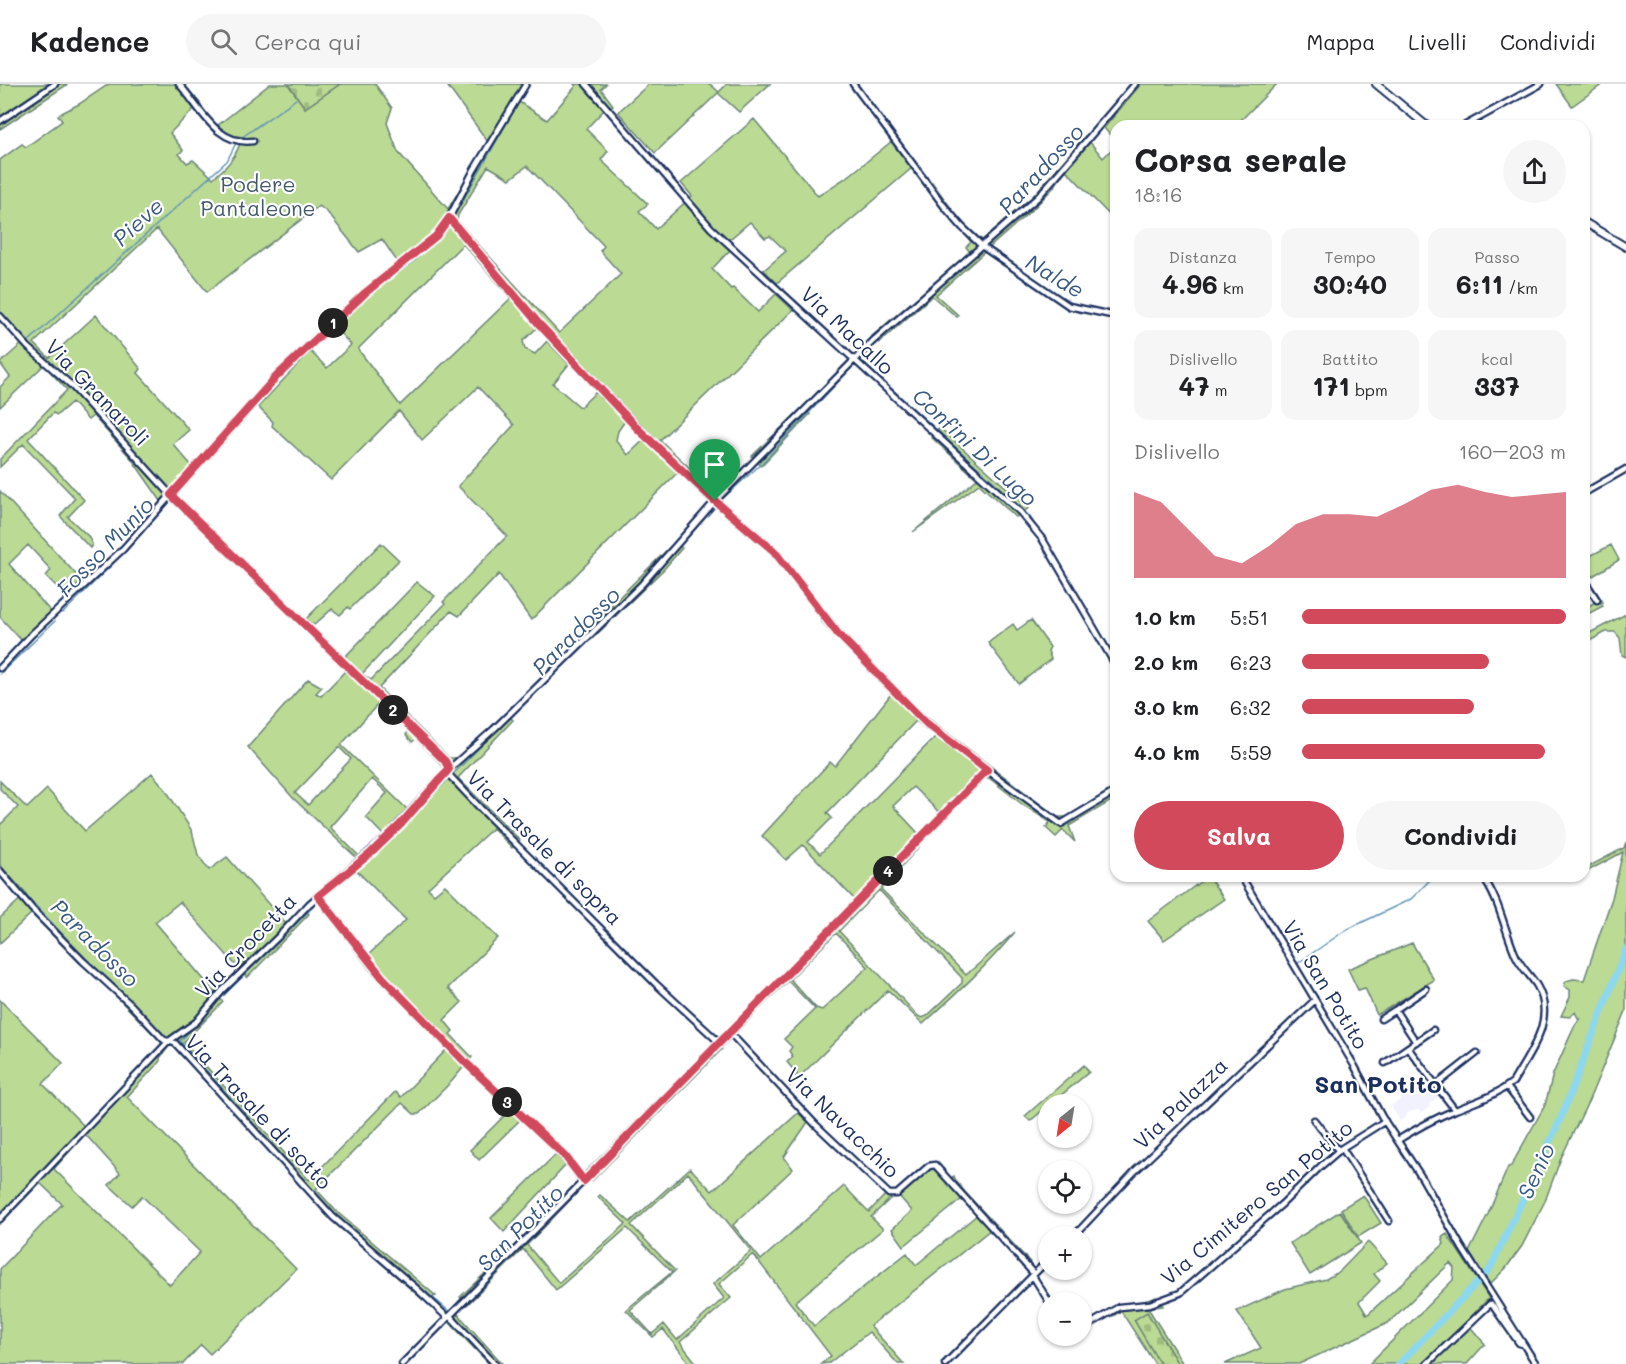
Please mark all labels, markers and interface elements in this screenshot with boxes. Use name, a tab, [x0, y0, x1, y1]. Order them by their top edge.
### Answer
search box	[186, 14, 606, 68]
text: Kadence	[30, 23, 150, 59]
icon: search	[207, 25, 240, 58]
text: Cerca qui	[255, 27, 361, 56]
text: Mappa	[1307, 28, 1375, 55]
text: Livelli	[1408, 28, 1467, 55]
text: Condividi	[1500, 28, 1596, 55]
water label: Paradosso	[991, 117, 1090, 220]
text: Corsa serale	[1134, 137, 1347, 180]
button: share	[1503, 140, 1566, 203]
park label: Podere Pantaleone	[200, 170, 316, 221]
text: 18:16	[1134, 181, 1182, 207]
water label: Pieve	[106, 191, 169, 252]
text: Distanza	[1169, 246, 1237, 267]
text: Tempo	[1325, 246, 1375, 267]
text: Passo	[1475, 246, 1519, 267]
water label: Nalde	[1021, 247, 1090, 304]
text: 4.96	[1162, 267, 1218, 301]
text: 30:40	[1313, 267, 1387, 301]
text: 6:11	[1456, 267, 1503, 301]
text: km	[1218, 277, 1244, 298]
text: /km	[1503, 277, 1538, 298]
street label: Via Macallo	[796, 280, 900, 380]
pin: 1	[318, 308, 348, 338]
text: 1	[329, 312, 337, 333]
street label: Via Granaroli	[40, 333, 156, 451]
text: Dislivello	[1169, 348, 1237, 369]
text: Battito	[1322, 348, 1378, 369]
text: kcal	[1481, 348, 1513, 369]
text: 47	[1179, 369, 1210, 403]
text: 171	[1312, 369, 1350, 403]
text: 337	[1474, 369, 1520, 403]
text: m	[1210, 379, 1227, 400]
text: bpm	[1350, 379, 1388, 400]
water label: Confini Di Lugo	[907, 381, 1044, 512]
text: Dislivello	[1134, 438, 1220, 464]
text: 160–203 m	[1459, 438, 1566, 464]
pin	[689, 439, 740, 501]
icon: arrive	[698, 448, 731, 481]
water label: Fosso Munio	[50, 490, 160, 603]
water label: Paradosso	[525, 580, 626, 681]
text: 1.0 km	[1134, 604, 1196, 630]
text: 5:51	[1230, 604, 1268, 630]
text: 2.0 km	[1134, 649, 1198, 675]
text: 6:23	[1230, 649, 1271, 675]
text: 3.0 km	[1134, 694, 1199, 720]
text: 6:32	[1230, 694, 1271, 720]
pin: 2	[378, 695, 408, 725]
text: 2	[389, 699, 397, 720]
text: 4.0 km	[1134, 739, 1200, 765]
text: 5:59	[1230, 739, 1271, 765]
street label: Via Trasale di sopra	[462, 763, 629, 930]
button: Salva	[1134, 801, 1344, 870]
button: Condividi	[1356, 801, 1566, 870]
pin: 4	[873, 856, 903, 886]
text: 4	[883, 860, 893, 881]
street label: Via Crocetta	[188, 887, 301, 1003]
water label: Paradosso	[45, 892, 146, 993]
street label: Via San Potito	[1277, 915, 1375, 1054]
street label: Via Trasale di sotto	[180, 1027, 338, 1195]
street label: Via Palazza	[1127, 1051, 1233, 1154]
street label: Via Navacchio	[780, 1061, 906, 1183]
district label: San Potito	[1314, 1068, 1442, 1099]
pin: 3	[492, 1087, 522, 1117]
text: 3	[502, 1091, 512, 1112]
north arrow	[1038, 1094, 1092, 1148]
map controls	[1038, 1094, 1092, 1346]
street label: Via Cimitero San Potito	[1155, 1114, 1357, 1290]
water label: Senio	[1510, 1138, 1561, 1203]
button: locate	[1038, 1160, 1092, 1214]
water label: San Potito	[470, 1178, 569, 1277]
button: +	[1038, 1226, 1092, 1280]
button: −	[1038, 1292, 1092, 1346]

